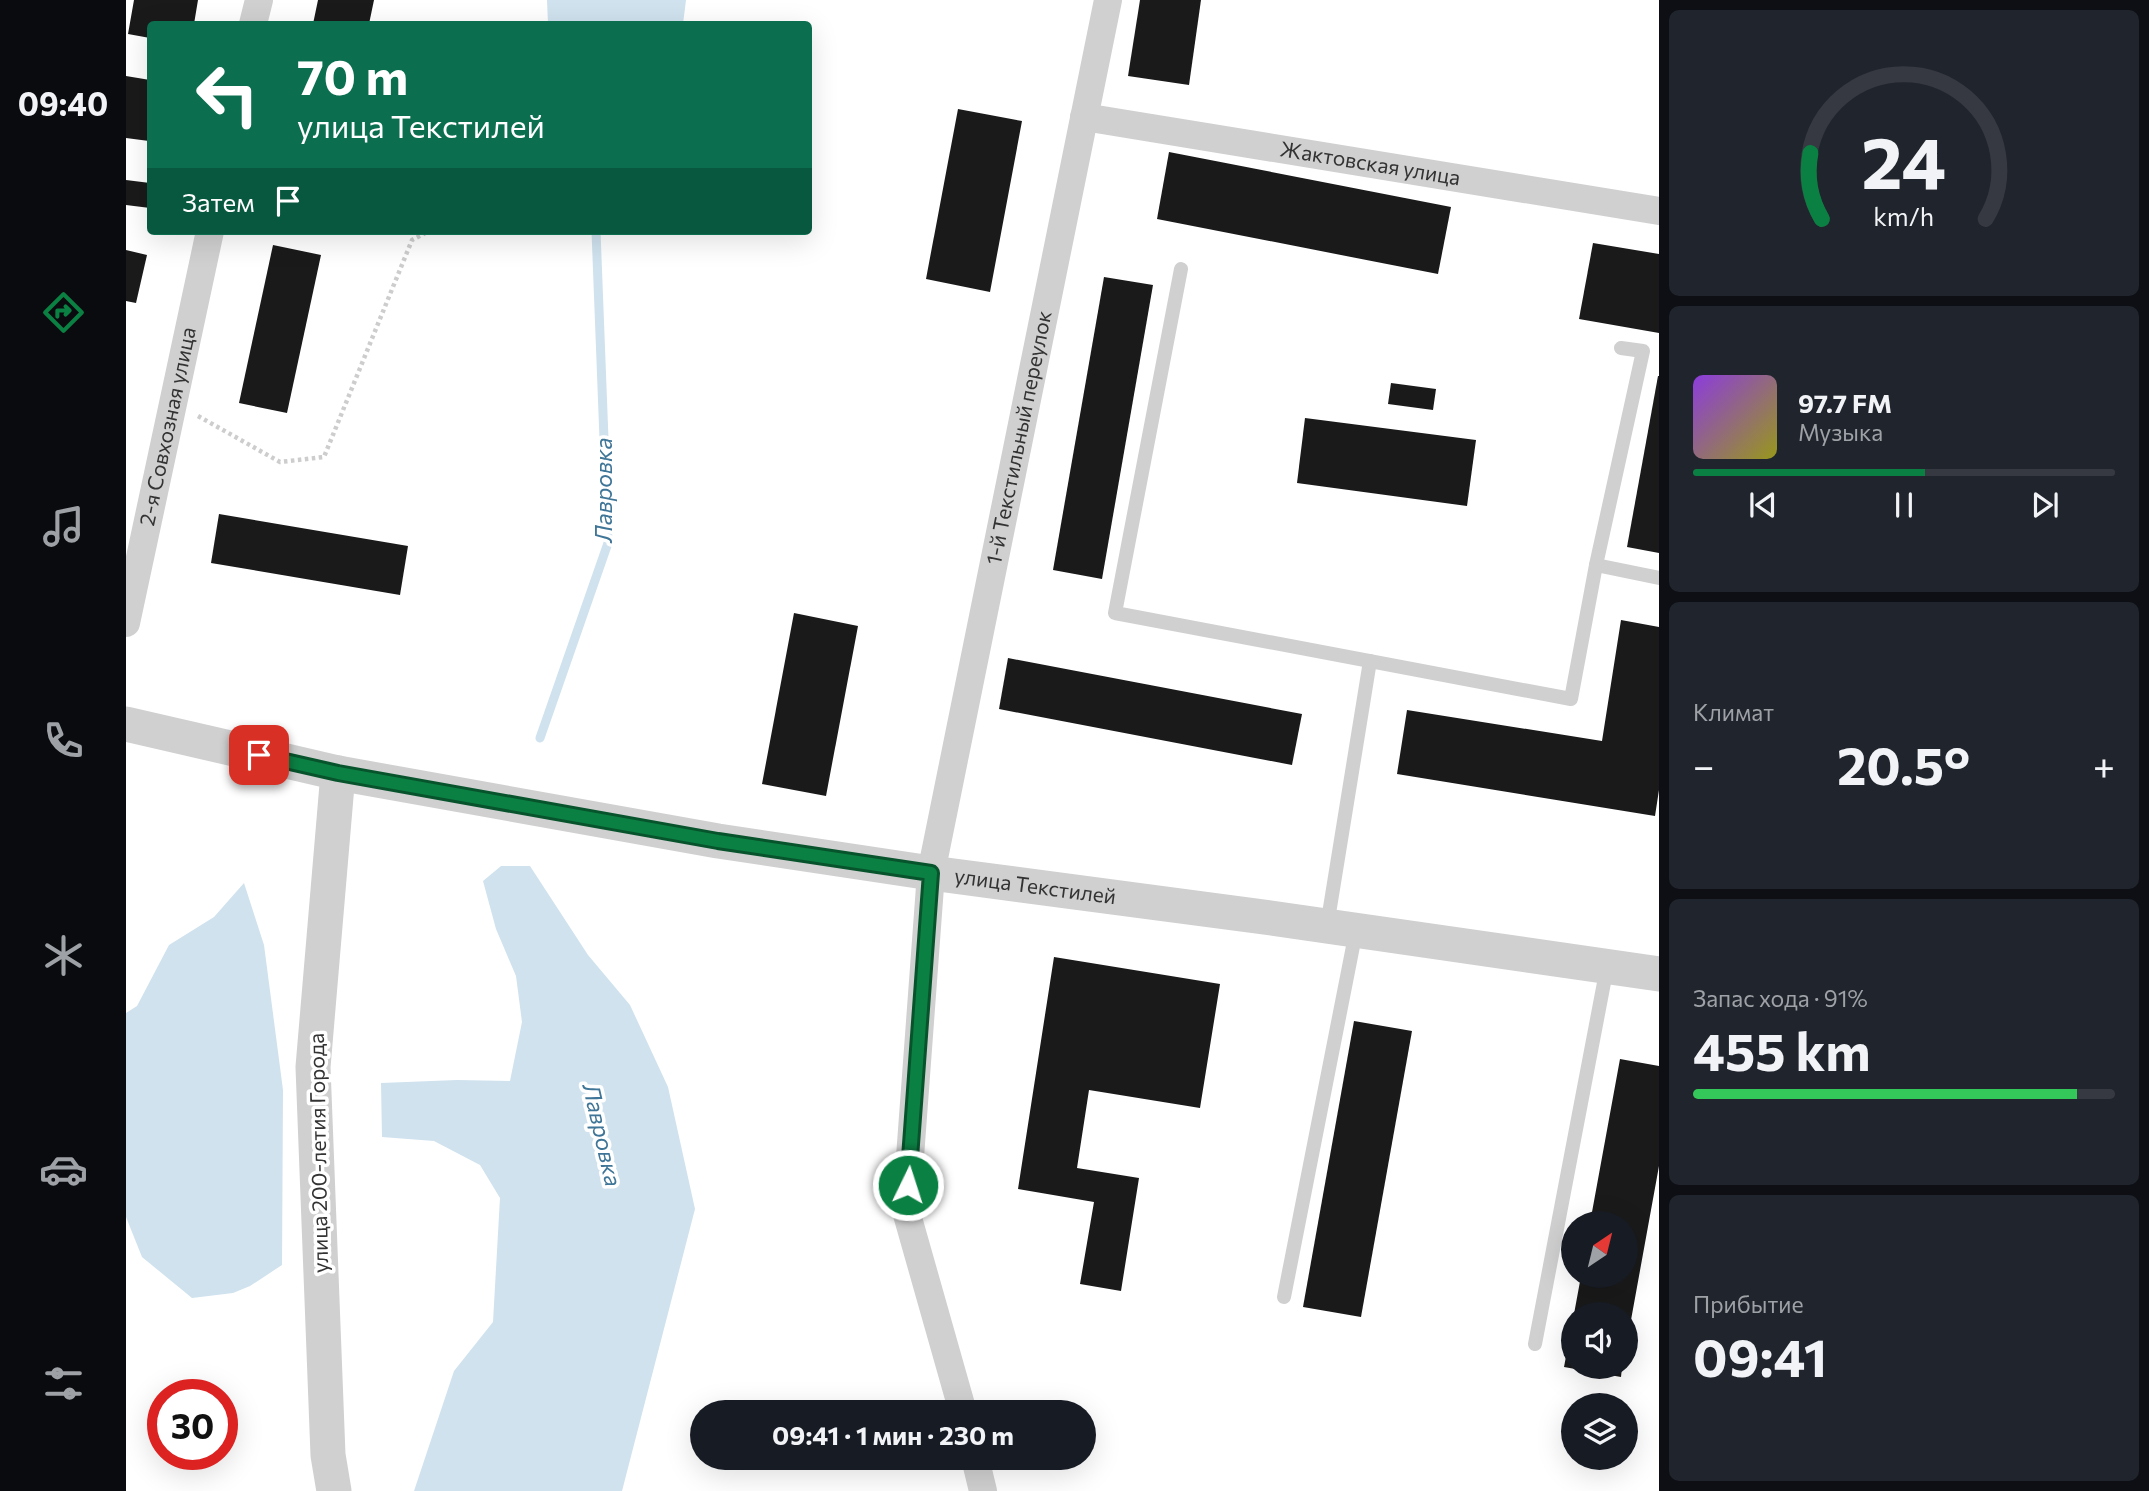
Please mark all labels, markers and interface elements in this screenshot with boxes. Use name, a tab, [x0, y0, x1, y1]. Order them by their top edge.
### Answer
text: 70 m	[297, 45, 408, 105]
icon: left	[182, 49, 273, 140]
text: 09:40	[18, 83, 108, 123]
text: улица Текстилей	[297, 105, 545, 145]
text: 24	[1861, 115, 1947, 204]
street label: Жактовская улица	[1278, 135, 1462, 189]
icon: arrive	[269, 182, 307, 220]
text: Затем	[182, 186, 255, 217]
text: km/h	[1874, 201, 1934, 231]
icon: directions	[39, 288, 88, 337]
street label: 1-й Текстильный переулок	[980, 308, 1056, 567]
street label: 2-я Совхозная улица	[133, 325, 200, 528]
text: 97.7 FM	[1798, 387, 1892, 418]
text: Музыка	[1798, 418, 1883, 446]
water label: Лавровка	[589, 438, 617, 543]
icon: previous	[1744, 486, 1782, 524]
icon: pause	[1885, 486, 1923, 524]
icon: next	[2026, 486, 2064, 524]
icon: music	[39, 502, 88, 551]
text: Климат	[1693, 698, 1774, 726]
icon: phone	[39, 716, 88, 765]
pin	[229, 725, 289, 785]
text: 20.5°	[1837, 732, 1970, 796]
icon: arrive	[240, 736, 278, 774]
text: −	[1693, 741, 1715, 788]
text: +	[2093, 741, 2115, 788]
street label: улица Текстилей	[953, 862, 1118, 908]
icon: climate	[39, 931, 88, 980]
text: Запас хода · 91%	[1693, 984, 1868, 1012]
text: 455 km	[1693, 1018, 1871, 1082]
street label: улица 200-летия Города	[303, 1033, 332, 1273]
water label: Лавровка	[577, 1080, 628, 1189]
icon: car	[39, 1145, 88, 1194]
position arrow	[871, 1148, 945, 1222]
north arrow	[1561, 1211, 1638, 1288]
map controls	[1561, 1211, 1638, 1470]
text: Прибытие	[1693, 1290, 1804, 1318]
button: sound	[1561, 1302, 1638, 1379]
text: 09:41	[1693, 1324, 1827, 1388]
icon: filters	[39, 1359, 88, 1408]
speed limit sign: 30	[147, 1379, 238, 1470]
button: layers	[1561, 1393, 1638, 1470]
text: 09:41 · 1 мин · 230 m	[772, 1419, 1014, 1450]

